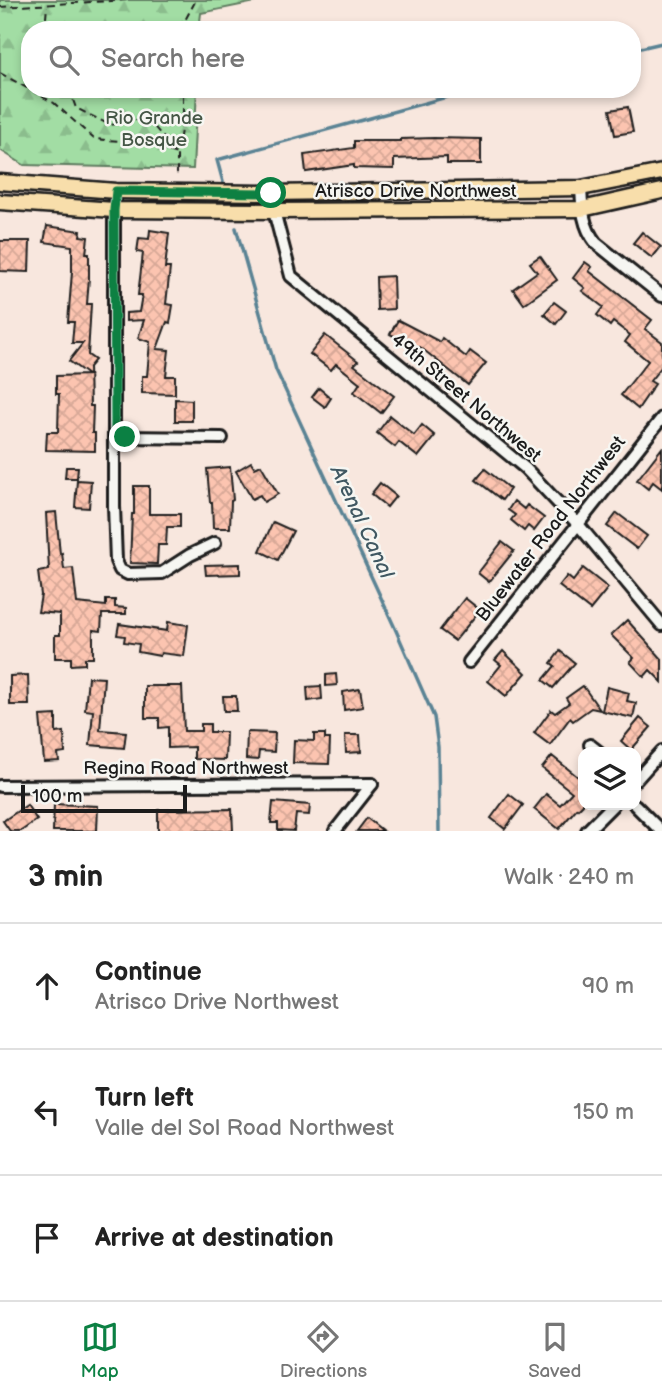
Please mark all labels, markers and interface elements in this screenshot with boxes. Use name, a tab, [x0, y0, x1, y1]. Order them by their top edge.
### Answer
search box	[21, 21, 641, 98]
icon: search	[45, 41, 83, 79]
text: Search here	[101, 44, 245, 75]
park label: Rio Grande Bosque	[105, 107, 203, 152]
route start	[255, 177, 286, 208]
street label: Atrisco Drive Northwest	[315, 180, 517, 203]
street label: 49th Street Northwest	[386, 329, 546, 467]
route end	[109, 421, 140, 452]
street label: Bluewater Road Northwest	[471, 431, 631, 627]
water label: Arenal Canal	[325, 461, 400, 584]
map controls	[578, 747, 641, 810]
button: layers	[578, 747, 641, 810]
street label: Regina Road Northwest	[83, 757, 289, 780]
scale bar	[21, 782, 187, 814]
text: 100 m	[32, 785, 83, 808]
text: 3 min	[28, 859, 103, 895]
text: Walk · 240 m	[504, 863, 634, 891]
text: Continue	[95, 957, 202, 988]
icon: ahead	[28, 967, 66, 1005]
text: 90 m	[582, 972, 634, 1000]
text: Atrisco Drive Northwest	[95, 988, 339, 1016]
text: Turn left	[95, 1083, 194, 1114]
icon: left	[28, 1093, 66, 1131]
text: 150 m	[573, 1098, 634, 1126]
text: Valle del Sol Road Northwest	[95, 1114, 394, 1142]
icon: arrive	[28, 1219, 66, 1257]
text: Arrive at destination	[95, 1223, 334, 1254]
tab: Map	[81, 1318, 119, 1383]
tab: Directions	[280, 1318, 367, 1383]
tab: Saved	[528, 1318, 581, 1383]

